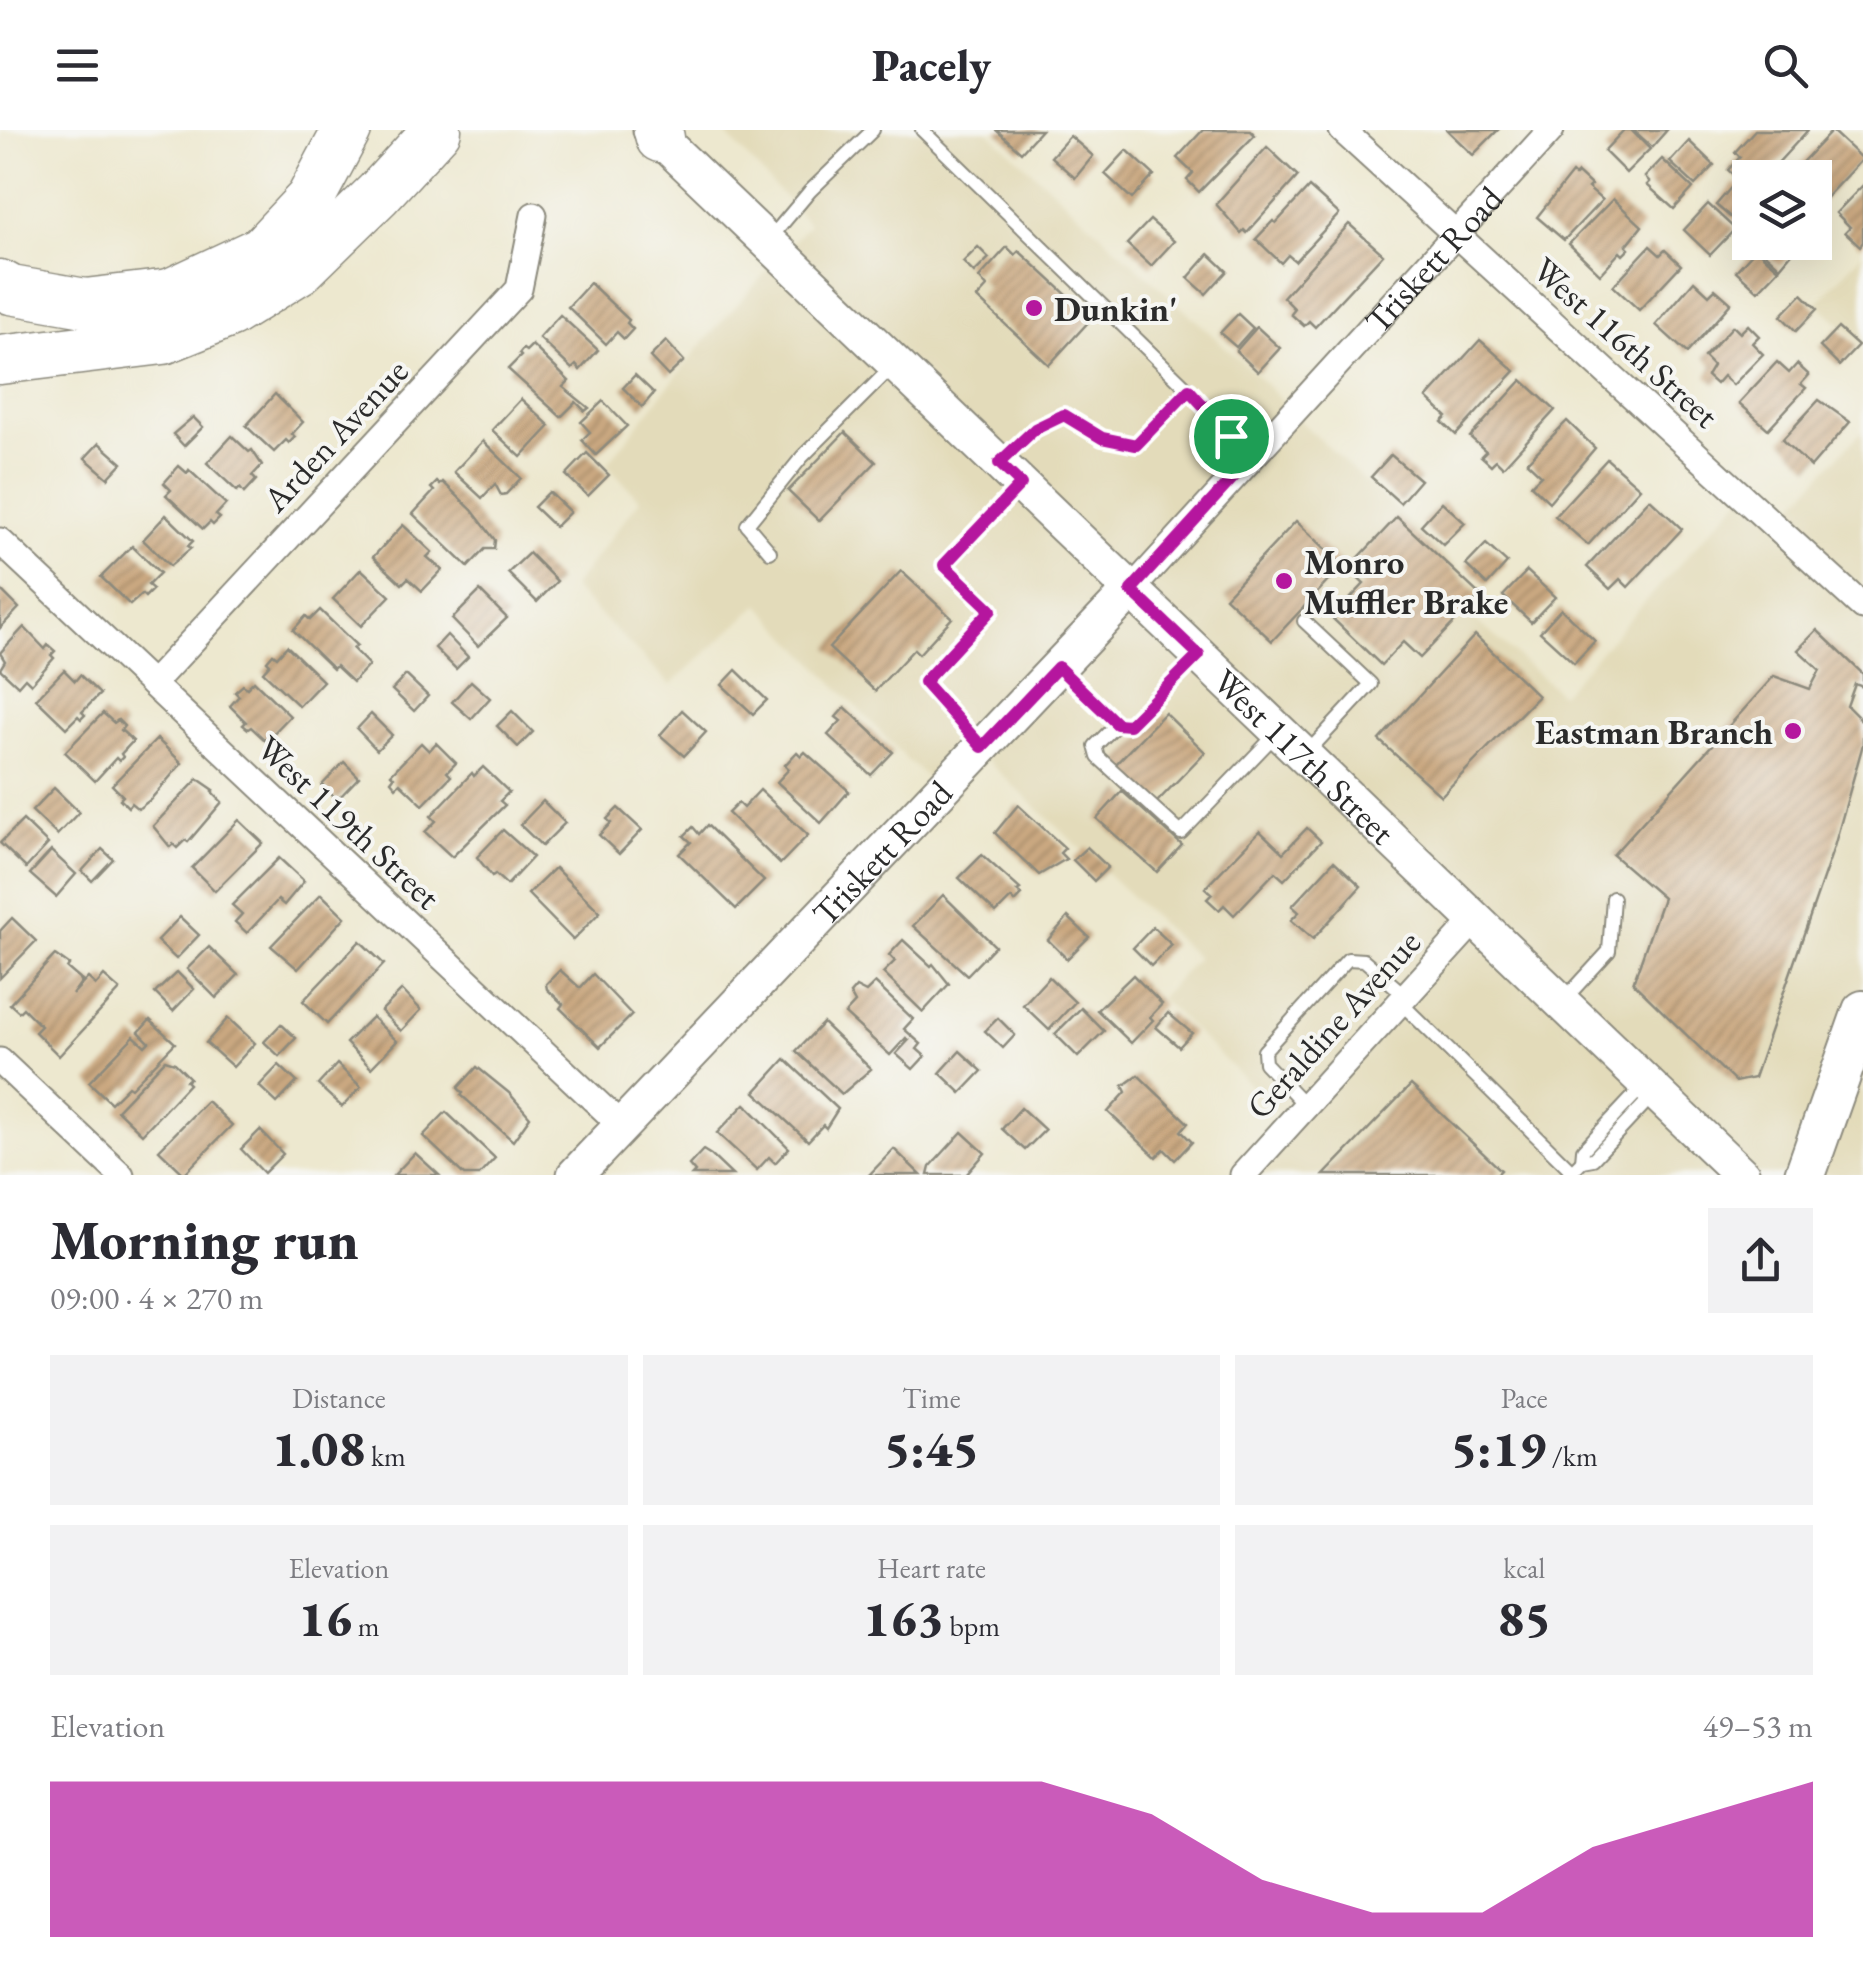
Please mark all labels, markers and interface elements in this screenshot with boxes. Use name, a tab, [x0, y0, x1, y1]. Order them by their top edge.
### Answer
text: Pacely	[872, 36, 991, 94]
icon: menu	[50, 38, 105, 93]
icon: search	[1758, 38, 1813, 93]
map controls	[1732, 160, 1832, 260]
button: layers	[1732, 160, 1832, 260]
street label: Triskett Road	[1354, 176, 1512, 342]
street label: West 116th Street	[1524, 247, 1728, 437]
place label: Dunkin'	[1054, 286, 1177, 331]
marker: Dunkin'	[1023, 297, 1045, 319]
street label: Arden Avenue	[252, 349, 417, 522]
pin	[1189, 394, 1274, 479]
icon: arrive	[1204, 409, 1259, 464]
place label: Monro Muffler Brake	[1304, 539, 1508, 624]
marker: Monro Muffler Brake	[1273, 570, 1295, 592]
street label: West 117th Street	[1204, 658, 1405, 854]
place label: Eastman Branch	[1535, 709, 1773, 754]
marker: Eastman Branch	[1782, 720, 1804, 742]
street label: West 119th Street	[248, 725, 450, 919]
street label: Triskett Road	[802, 770, 961, 935]
street label: Geraldine Avenue	[1236, 920, 1430, 1128]
text: Morning run	[50, 1204, 359, 1275]
button: share	[1708, 1208, 1813, 1313]
text: 09:00 · 4 × 270 m	[50, 1277, 263, 1319]
text: Distance	[292, 1380, 386, 1416]
text: Time	[902, 1380, 961, 1416]
text: Pace	[1501, 1380, 1548, 1416]
text: 1.08	[272, 1416, 365, 1481]
text: 5:45	[884, 1416, 979, 1481]
text: 5:19	[1451, 1416, 1546, 1481]
text: km	[365, 1438, 406, 1474]
text: /km	[1546, 1438, 1598, 1474]
text: Elevation	[288, 1550, 389, 1586]
text: Heart rate	[877, 1550, 986, 1586]
text: kcal	[1503, 1550, 1545, 1586]
text: 16	[298, 1586, 352, 1651]
text: 163	[863, 1586, 944, 1651]
text: 85	[1497, 1586, 1551, 1651]
text: m	[352, 1608, 380, 1644]
text: bpm	[944, 1608, 1000, 1644]
text: Elevation	[50, 1705, 165, 1747]
text: 49–53 m	[1703, 1705, 1813, 1747]

